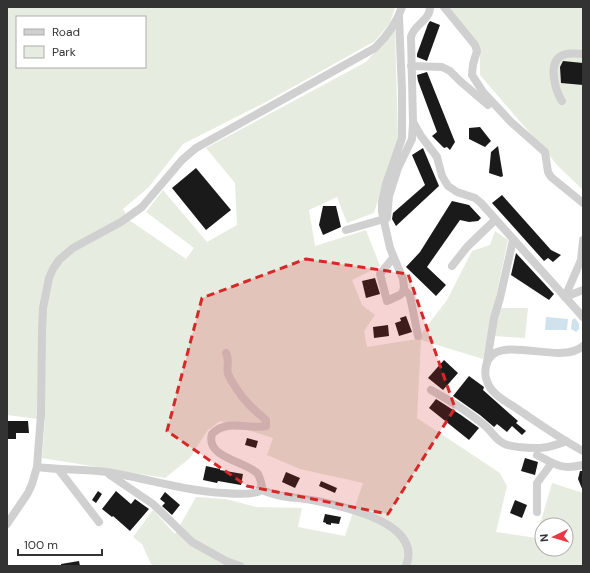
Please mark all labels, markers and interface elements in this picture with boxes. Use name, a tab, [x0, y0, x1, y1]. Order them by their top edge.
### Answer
legend	[16, 16, 146, 68]
text: Road	[52, 24, 80, 40]
text: Park	[52, 44, 76, 60]
north arrow	[534, 517, 574, 557]
scale bar	[18, 531, 102, 557]
text: N	[537, 533, 551, 542]
text: 100 m	[24, 537, 58, 553]

